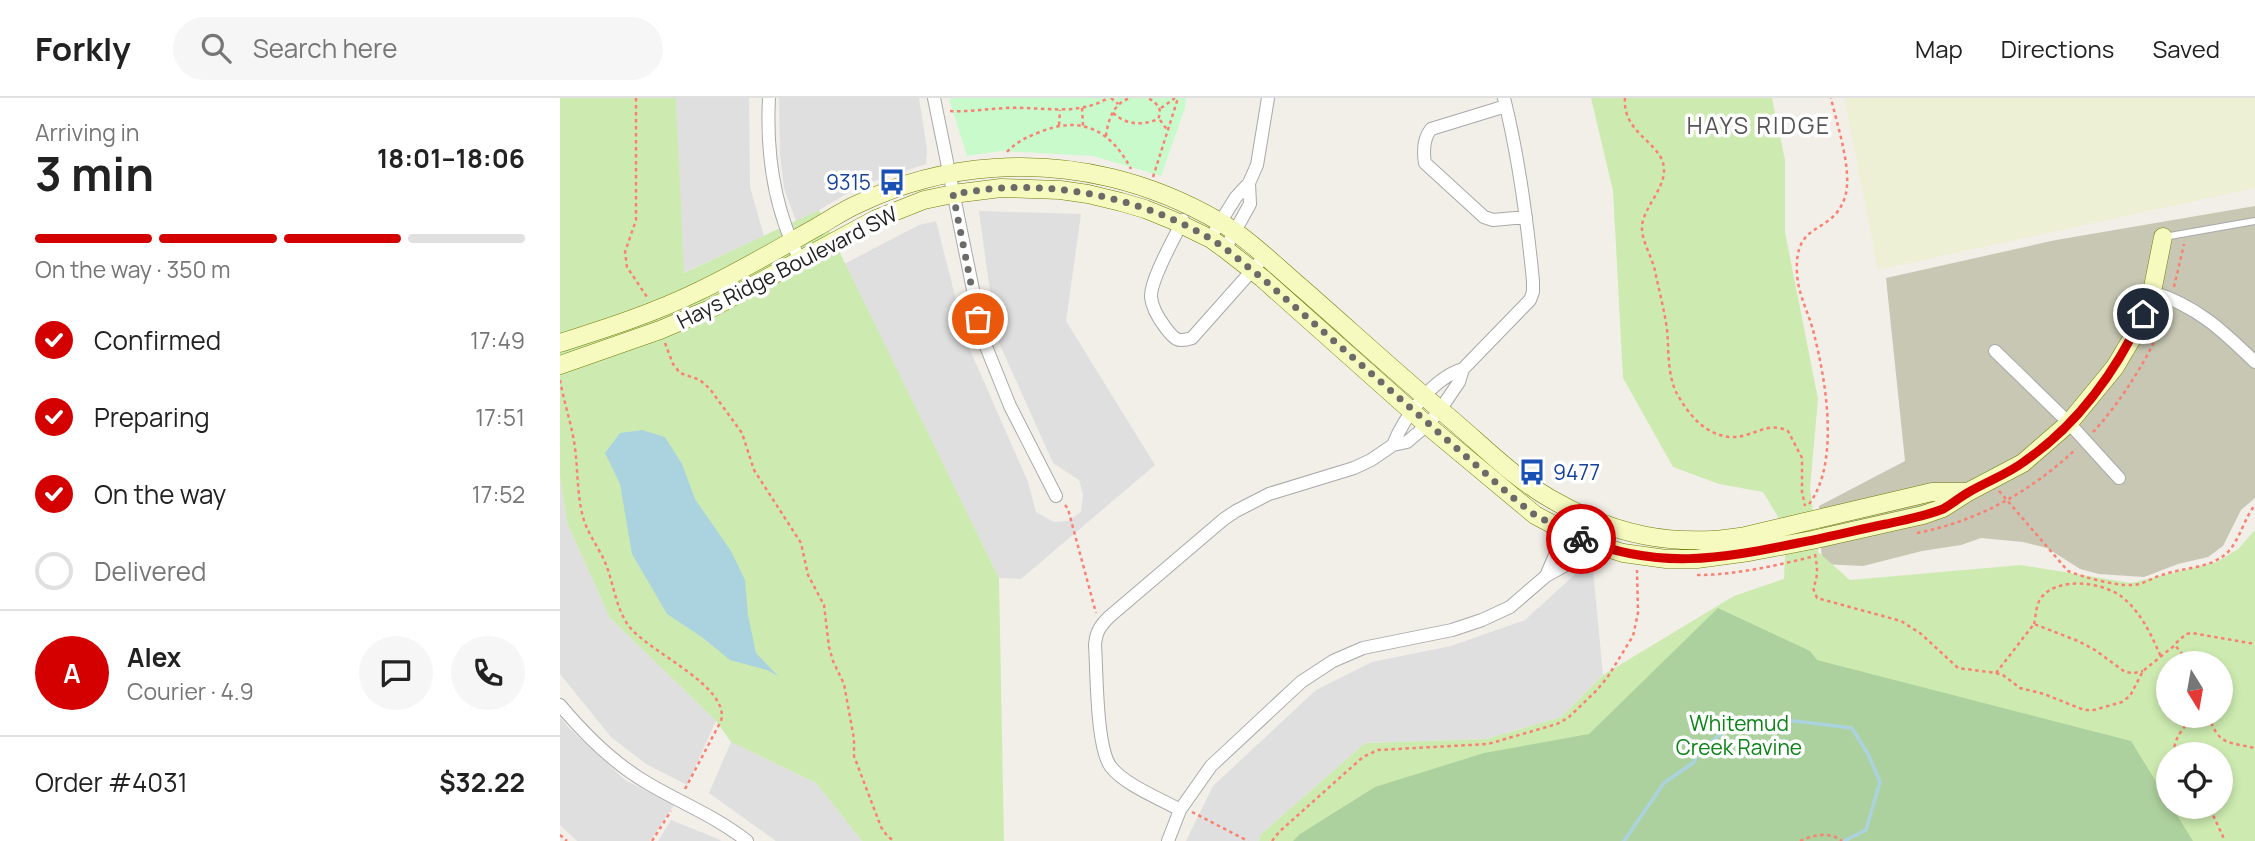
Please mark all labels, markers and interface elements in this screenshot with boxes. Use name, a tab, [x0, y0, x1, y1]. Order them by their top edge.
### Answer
search box	[173, 17, 663, 80]
text: Forkly	[35, 26, 131, 71]
icon: search	[197, 29, 235, 67]
text: Search here	[253, 30, 397, 66]
text: Map	[1915, 32, 1963, 65]
text: Directions	[2001, 32, 2114, 65]
text: Saved	[2152, 32, 2220, 65]
district label: HAYS RIDGE	[1687, 109, 1831, 141]
text: Arriving in	[35, 116, 140, 148]
text: 18:01–18:06	[377, 140, 525, 176]
text: 3 min	[35, 142, 154, 205]
bus stop icon: 9315	[877, 167, 907, 197]
place label: 9315	[826, 168, 871, 196]
street label: Hays Ridge Boulevard SW	[672, 199, 902, 335]
text: On the way · 350 m	[35, 253, 231, 285]
pin	[2113, 284, 2173, 344]
pin	[948, 289, 1008, 349]
icon: home	[2124, 295, 2162, 333]
icon: bag	[959, 300, 997, 338]
icon: check	[35, 321, 73, 359]
text: Confirmed	[94, 322, 221, 358]
text: 17:49	[470, 324, 525, 356]
icon: check	[35, 398, 73, 436]
text: Preparing	[94, 399, 210, 435]
text: 17:51	[475, 401, 525, 433]
bus stop icon: 9477	[1517, 457, 1547, 487]
place label: 9477	[1553, 458, 1600, 486]
icon: check	[35, 475, 73, 513]
text: On the way	[94, 476, 226, 512]
text: 17:52	[472, 478, 525, 510]
courier	[1546, 504, 1616, 574]
icon: bike	[1562, 520, 1600, 558]
text: Delivered	[94, 553, 206, 589]
button: chat	[359, 636, 433, 710]
button: phone	[451, 636, 525, 710]
text: Alex	[127, 639, 181, 675]
north arrow	[2156, 651, 2233, 728]
map controls	[2156, 651, 2233, 819]
text: A	[63, 655, 81, 691]
text: Courier · 4.9	[127, 675, 254, 707]
park label: Whitemud Creek Ravine	[1676, 709, 1802, 761]
button: locate	[2156, 742, 2233, 819]
text: Order #4031	[35, 764, 188, 800]
text: $32.22	[439, 764, 525, 800]

